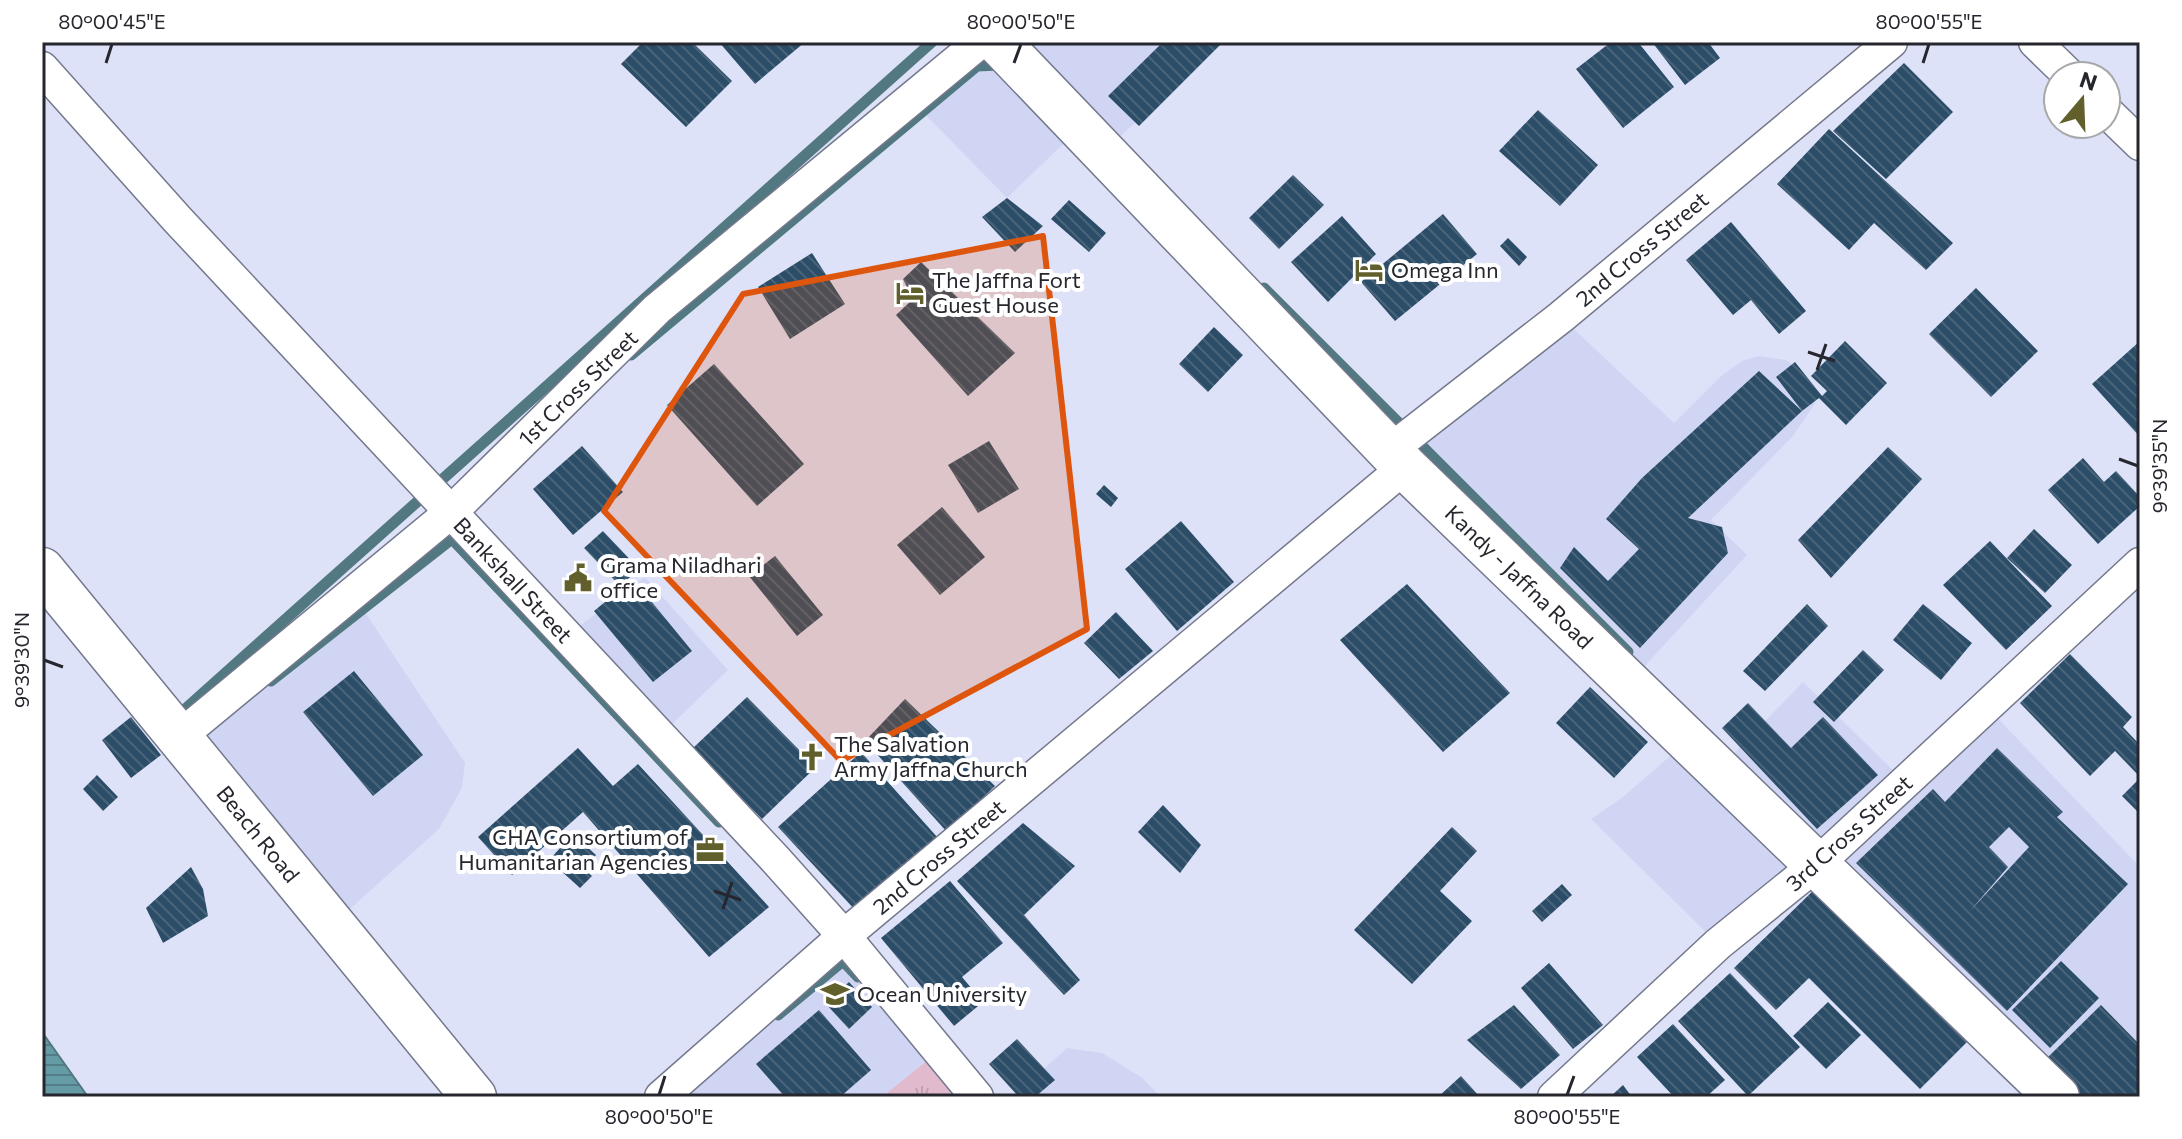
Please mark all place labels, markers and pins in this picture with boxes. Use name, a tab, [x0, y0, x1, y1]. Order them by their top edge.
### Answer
hotel icon: Omega Inn	[1354, 255, 1384, 285]
place label: Omega Inn	[1391, 256, 1499, 283]
place label: The Jaffna Fort Guest House	[932, 266, 1081, 318]
hotel icon: The Jaffna Fort Guest House	[895, 278, 925, 308]
place label: Grama Niladhari office	[600, 551, 762, 603]
public building icon: Grama Niladhari office	[563, 563, 593, 593]
place label: The Salvation Army Jaffna Church	[834, 730, 1028, 782]
church icon: The Salvation Army Jaffna Church	[797, 742, 827, 772]
place label: CHA Consortium of Humanitarian Agencies	[458, 823, 688, 875]
office icon: CHA Consortium of Humanitarian Agencies	[695, 835, 725, 865]
school or university icon: Ocean University	[820, 979, 850, 1009]
place label: Ocean University	[857, 980, 1027, 1007]

